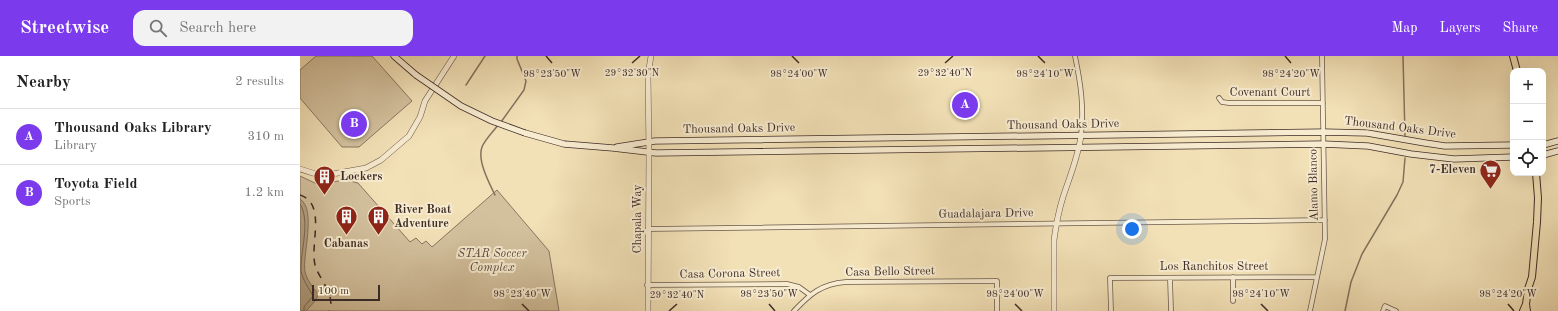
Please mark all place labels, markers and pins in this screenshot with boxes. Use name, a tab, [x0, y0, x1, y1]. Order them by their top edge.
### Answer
pin: A	[952, 90, 978, 120]
pin: B	[341, 109, 367, 139]
supermarket icon: 7-Eleven	[1478, 157, 1504, 190]
building icon: Lockers	[312, 164, 338, 197]
place label: 7-Eleven	[1429, 164, 1476, 176]
place label: Lockers	[340, 171, 382, 183]
building icon: Cabanas	[333, 204, 359, 237]
building icon: River Boat Adventure	[365, 204, 391, 237]
place label: River Boat Adventure	[394, 204, 452, 230]
place label: Cabanas	[324, 238, 368, 250]

